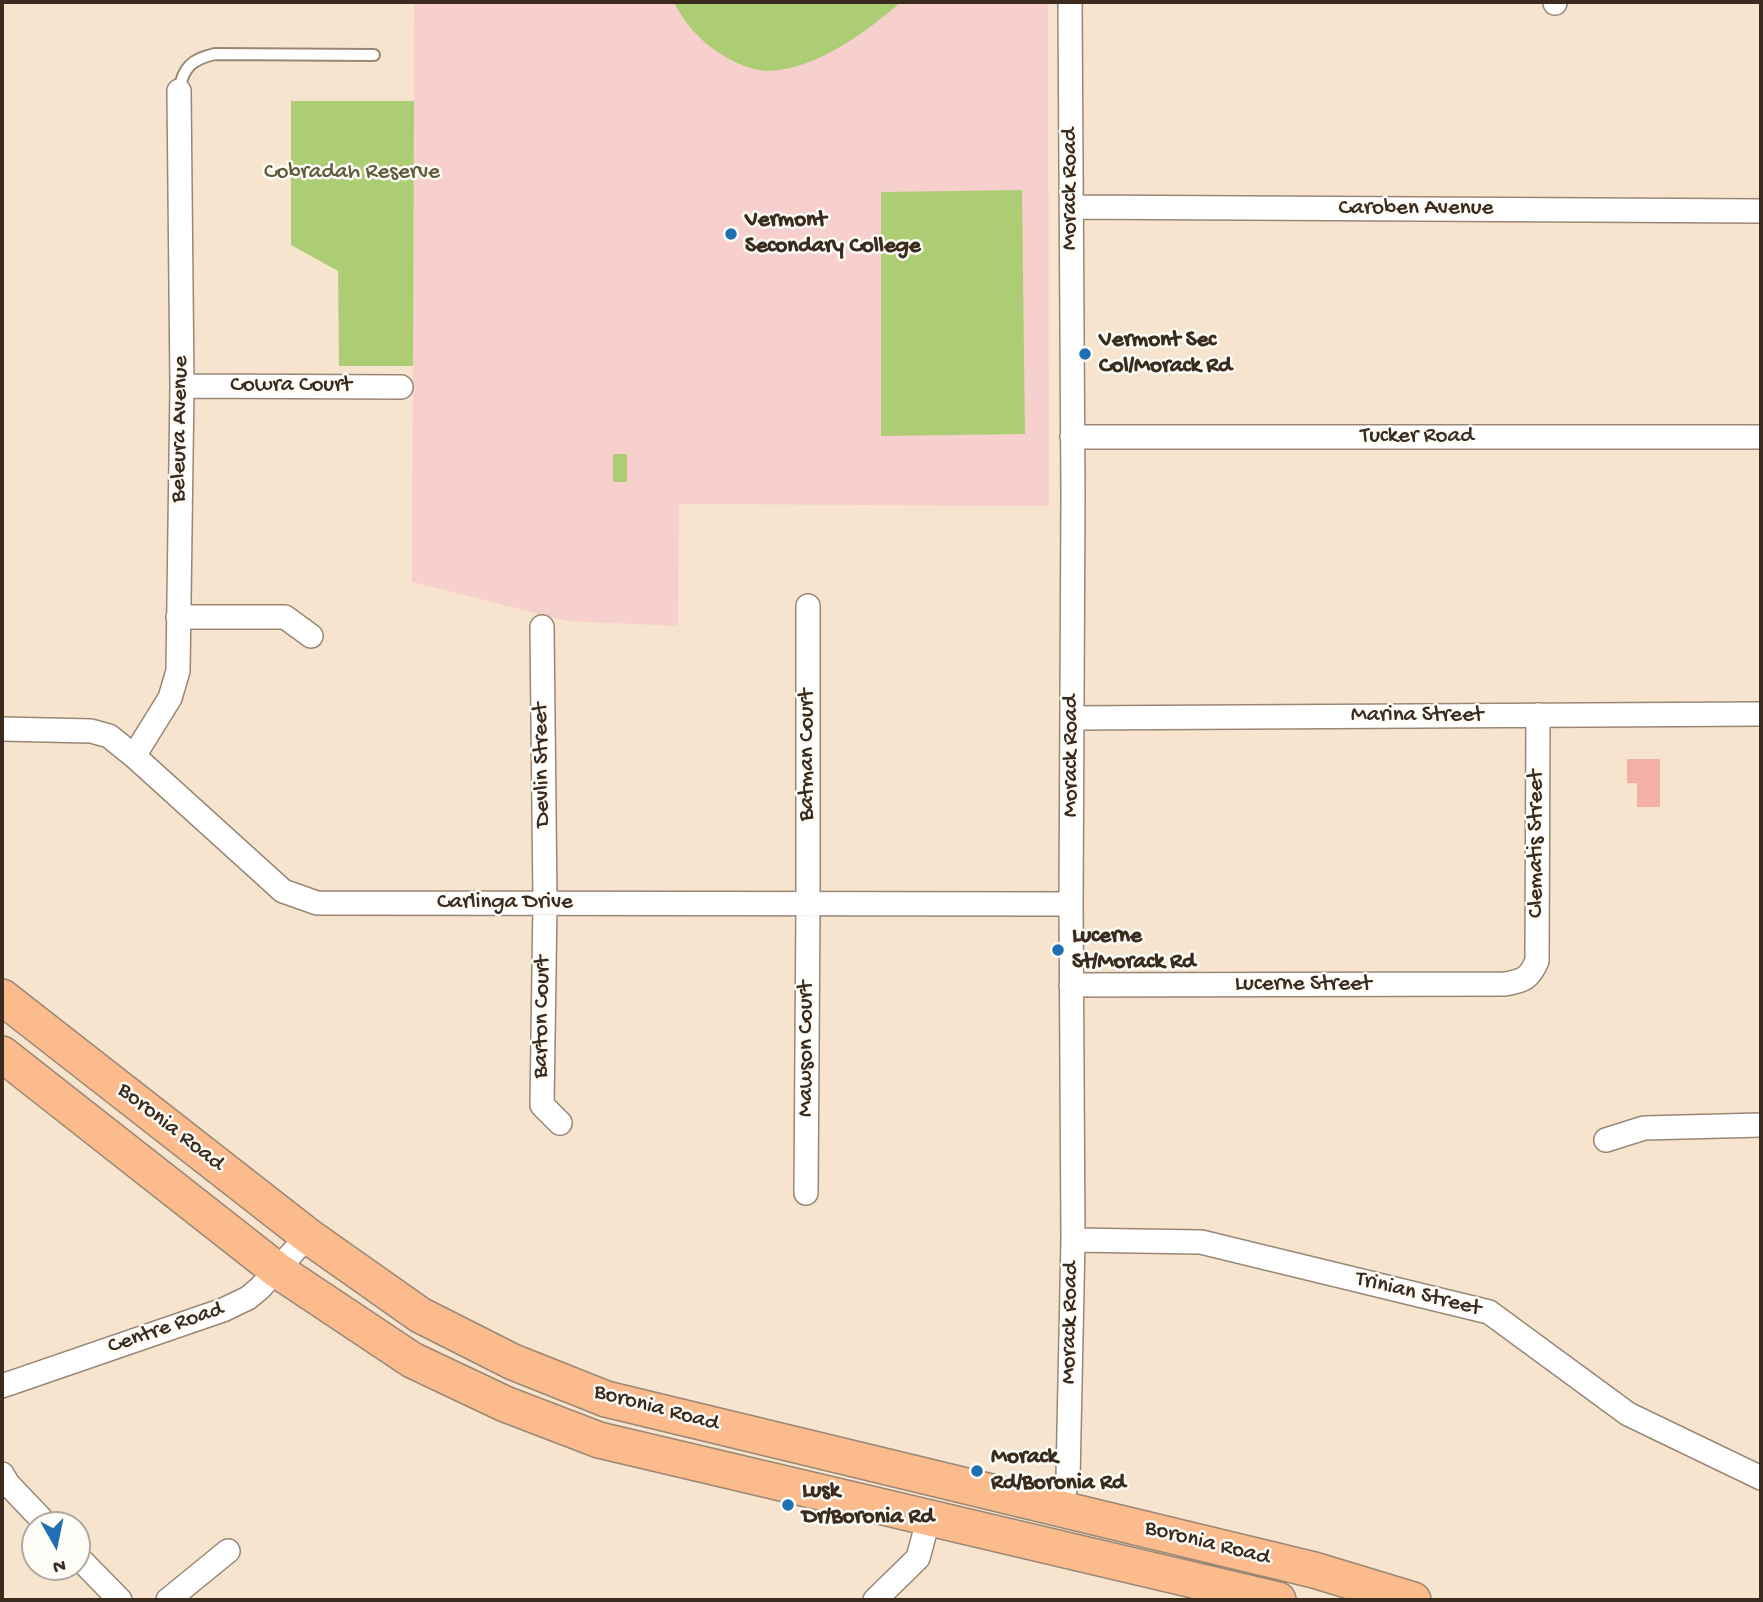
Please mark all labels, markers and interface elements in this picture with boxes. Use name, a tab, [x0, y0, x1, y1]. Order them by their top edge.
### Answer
street label: Morack Road	[1057, 128, 1085, 250]
park label: Cobradah Reserve	[264, 159, 440, 187]
street label: Caroben Avenue	[1339, 195, 1493, 223]
place label: Vermont Secondary College	[745, 207, 921, 261]
marker: Vermont Secondary College	[723, 226, 739, 242]
place label: Vermont Sec Col/Morack Rd	[1099, 327, 1232, 381]
marker: Vermont Sec Col/Morack Rd	[1077, 346, 1093, 362]
street label: Beleura Avenue	[166, 355, 196, 503]
street label: Cowra Court	[230, 372, 352, 400]
street label: Tucker Road	[1360, 423, 1474, 451]
street label: Batman Court	[794, 689, 822, 821]
street label: Morack Road	[1058, 695, 1086, 817]
street label: Devlin Street	[528, 702, 558, 828]
street label: Marina Street	[1351, 702, 1483, 730]
street label: Clematis Street	[1523, 770, 1551, 918]
street label: Carlinga Drive	[437, 889, 573, 917]
place label: Lucerne St/Morack Rd	[1072, 923, 1195, 977]
marker: Lucerne St/Morack Rd	[1050, 942, 1066, 958]
street label: Barton Court	[528, 955, 558, 1079]
street label: Lucerne Street	[1235, 971, 1371, 999]
street label: Mawson Court	[793, 981, 821, 1117]
street label: Boronia Road	[111, 1078, 229, 1178]
street label: Morack Road	[1056, 1261, 1086, 1385]
street label: Trinian Street	[1352, 1266, 1484, 1324]
street label: Centre Road	[105, 1296, 227, 1362]
street label: Boronia Road	[591, 1379, 721, 1439]
place label: Morack Rd/Boronia Rd	[991, 1444, 1125, 1498]
marker: Morack Rd/Boronia Rd	[969, 1463, 985, 1479]
place label: Lusk Dr/Boronia Rd	[802, 1478, 934, 1532]
marker: Lusk Dr/Boronia Rd	[780, 1497, 796, 1513]
north arrow	[21, 1511, 91, 1581]
street label: Boronia Road	[1141, 1515, 1273, 1573]
text: N	[51, 1553, 67, 1578]

